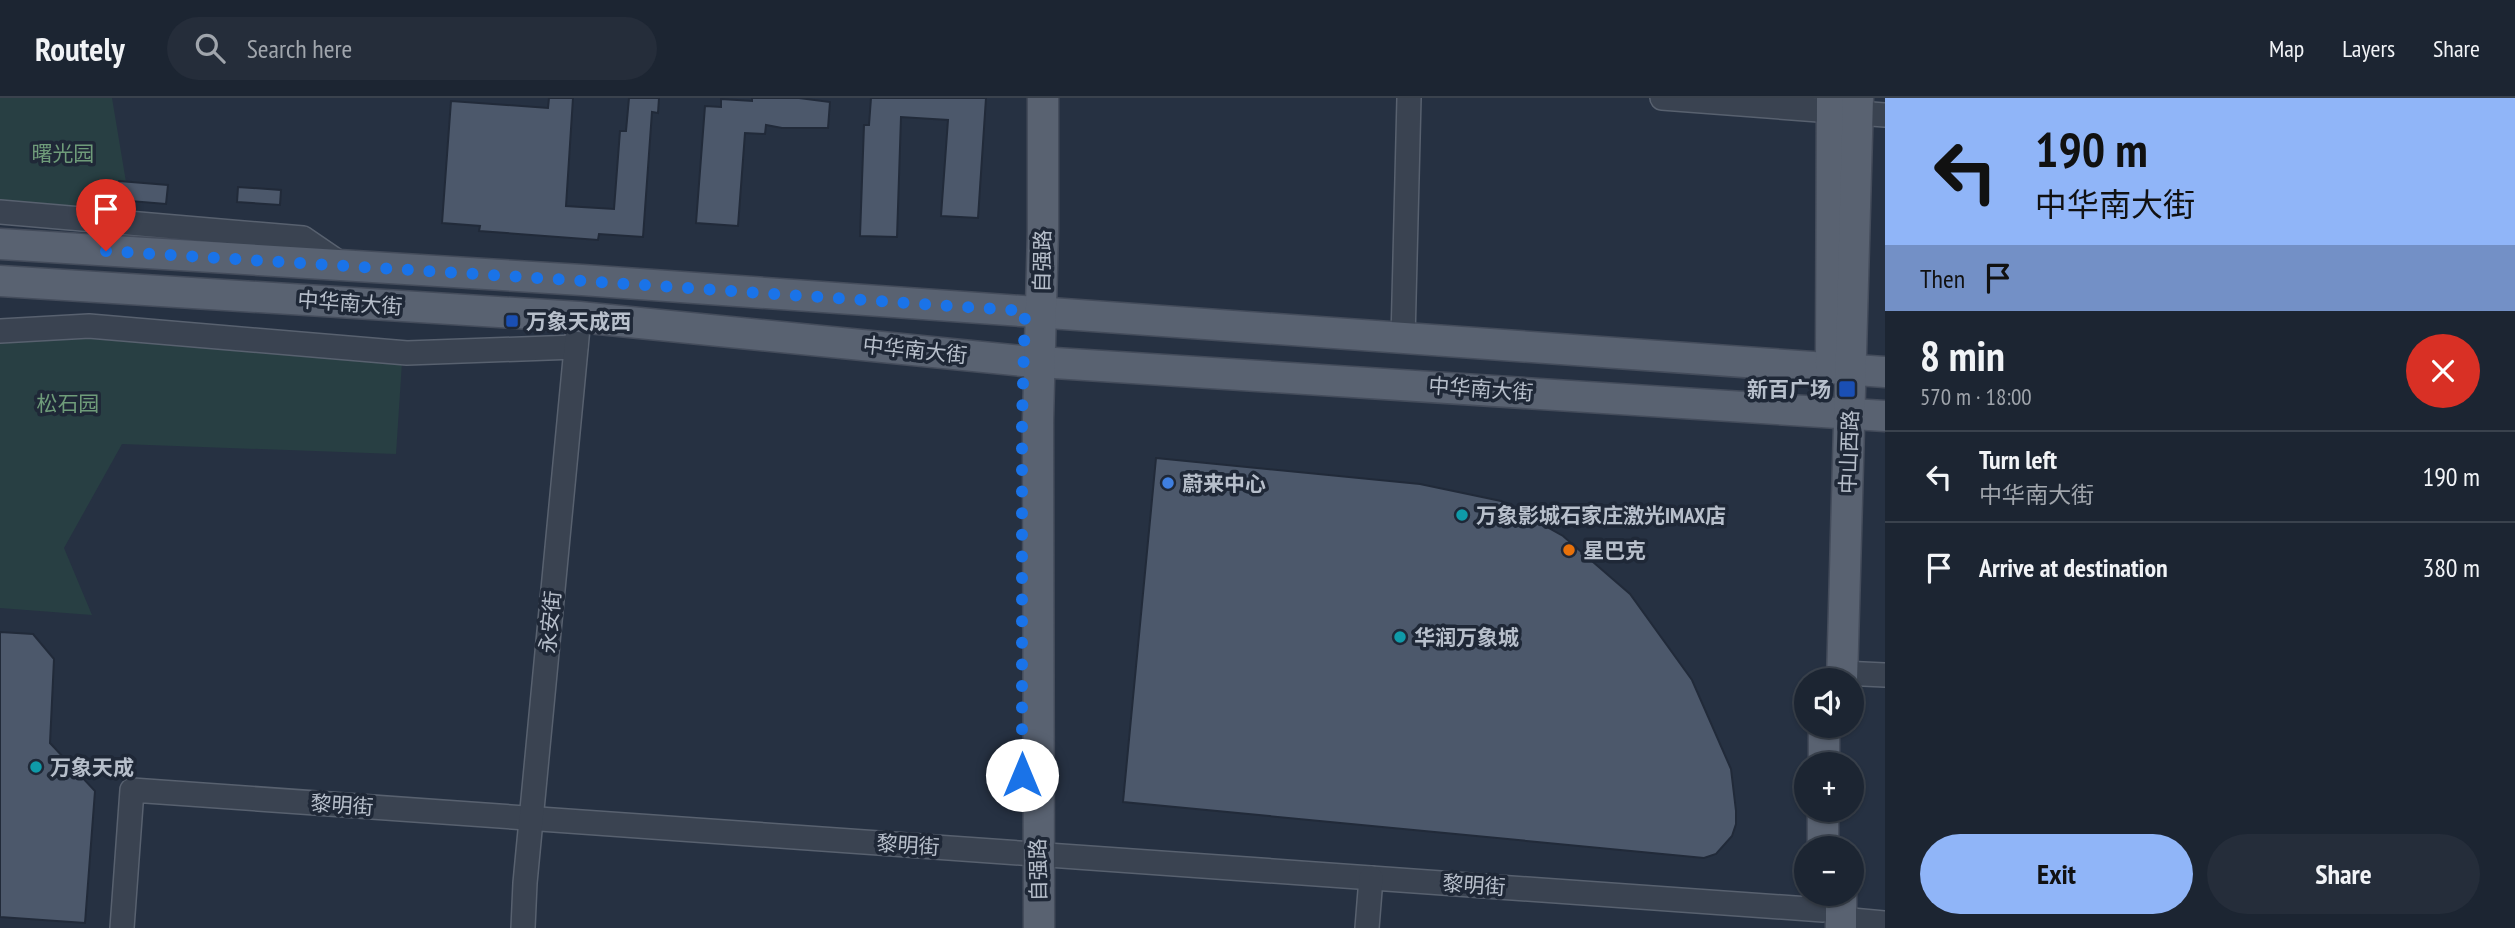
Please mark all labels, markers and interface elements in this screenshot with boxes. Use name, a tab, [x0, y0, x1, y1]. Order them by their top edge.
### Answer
search box	[167, 17, 657, 80]
text: Routely	[35, 27, 125, 70]
icon: search	[191, 29, 229, 67]
text: Search here	[247, 32, 352, 65]
text: Map	[2269, 33, 2304, 64]
text: Layers	[2342, 33, 2395, 64]
text: Share	[2433, 33, 2480, 64]
text: 190 m	[2035, 117, 2148, 181]
icon: left	[1920, 126, 2011, 217]
park label: 曙光园	[32, 140, 95, 167]
pin	[76, 179, 136, 251]
text: 中华南大街	[2035, 183, 2195, 225]
icon: arrive	[87, 190, 125, 228]
street label: 自强路	[1028, 229, 1056, 293]
icon: arrive	[1979, 259, 2017, 297]
text: Then	[1920, 262, 1965, 295]
street label: 中华南大街	[297, 286, 403, 320]
place label: 万象天成西	[526, 308, 631, 335]
marker: 万象天成西	[504, 313, 520, 329]
text: 8 min	[1920, 328, 2005, 383]
street label: 中华南大街	[861, 331, 969, 369]
button: close	[2406, 334, 2480, 408]
street label: 中华南大街	[1428, 372, 1534, 406]
place label: 新百广场	[1747, 376, 1831, 403]
marker: 新百广场	[1837, 379, 1857, 399]
text: 570 m · 18:00	[1920, 382, 2032, 411]
park label: 松石园	[37, 390, 100, 417]
street label: 中山西路	[1834, 410, 1864, 494]
text: Turn left	[1979, 443, 2057, 476]
icon: left	[1920, 458, 1958, 496]
text: 190 m	[2422, 460, 2480, 493]
place label: 蔚来中心	[1182, 470, 1266, 497]
marker: 蔚来中心	[1160, 475, 1176, 491]
text: 中华南大街	[1979, 480, 2094, 509]
place label: 万象影城石家庄激光IMAX店	[1476, 502, 1726, 529]
marker: 万象影城石家庄激光IMAX店	[1454, 507, 1470, 523]
place label: 星巴克	[1583, 537, 1646, 564]
marker: 星巴克	[1561, 542, 1577, 558]
icon: arrive	[1920, 549, 1958, 587]
text: Arrive at destination	[1979, 551, 2168, 584]
text: 380 m	[2422, 551, 2480, 584]
street label: 永安街	[534, 589, 566, 655]
place label: 华润万象城	[1414, 624, 1519, 651]
marker: 华润万象城	[1392, 629, 1408, 645]
map controls	[1794, 668, 1864, 906]
button: sound	[1794, 668, 1864, 738]
position arrow	[985, 738, 1059, 812]
button: +	[1794, 752, 1864, 822]
place label: 万象天成	[50, 754, 134, 781]
marker: 万象天成	[28, 759, 44, 775]
street label: 黎明街	[310, 789, 374, 821]
street label: 黎明街	[876, 829, 940, 861]
button: Exit	[1920, 834, 2193, 914]
button: Share	[2207, 834, 2480, 914]
button: −	[1794, 836, 1864, 906]
street label: 自强路	[1024, 838, 1052, 902]
street label: 黎明街	[1442, 869, 1506, 901]

